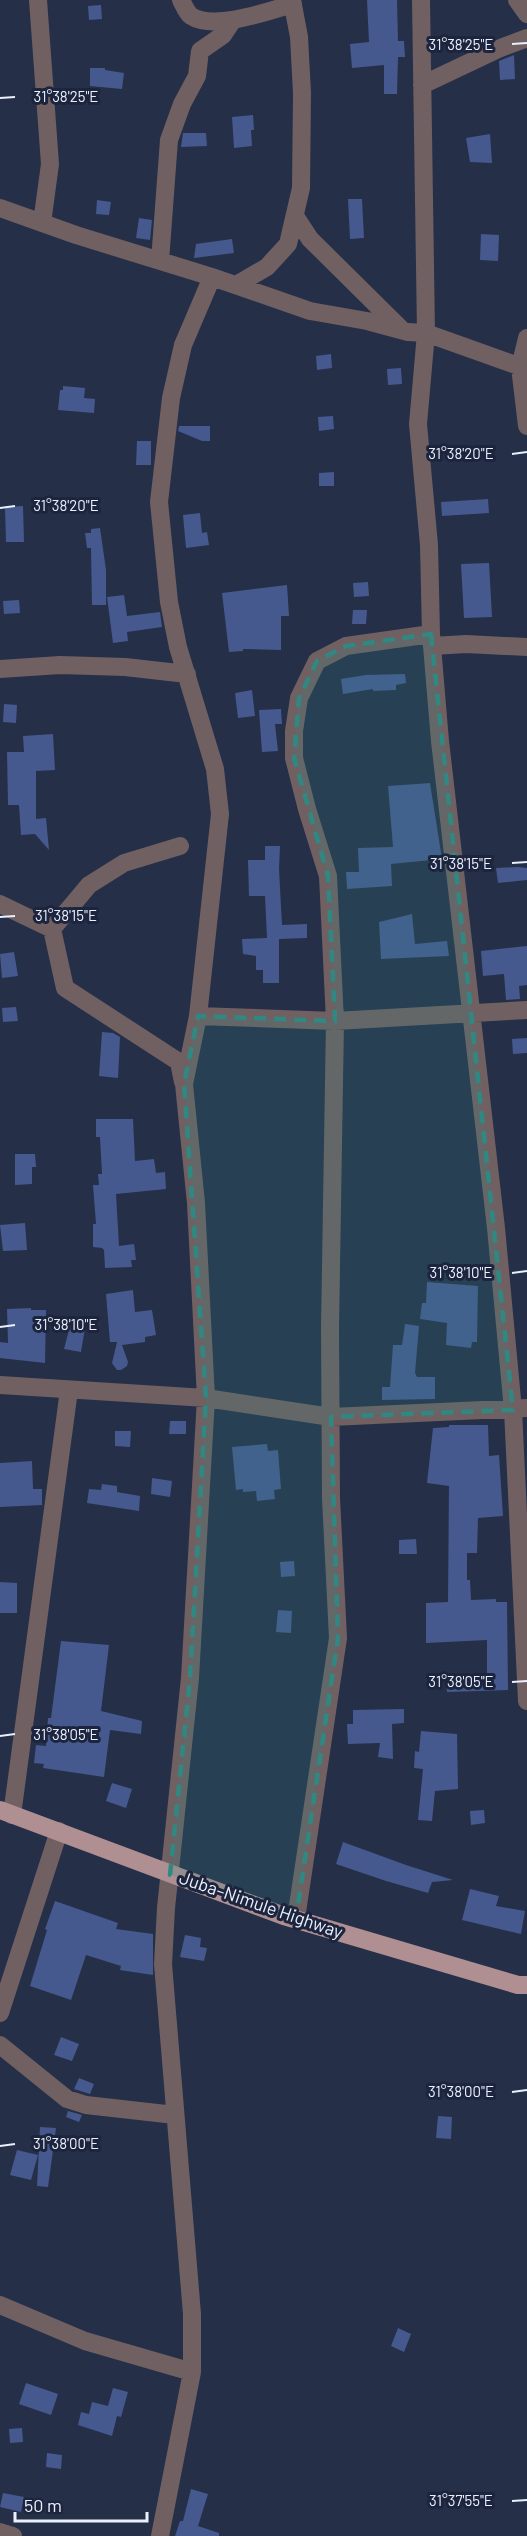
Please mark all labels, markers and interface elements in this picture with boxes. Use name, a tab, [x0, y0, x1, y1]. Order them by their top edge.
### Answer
text: 31°38'25"E	[429, 35, 493, 53]
text: 31°38'25"E	[34, 87, 98, 105]
text: 31°38'20"E	[428, 444, 494, 462]
text: 31°38'20"E	[33, 496, 99, 514]
text: 31°38'15"E	[430, 854, 492, 872]
text: 31°38'15"E	[35, 906, 97, 924]
text: 31°38'10"E	[430, 1263, 492, 1281]
text: 31°38'10"E	[35, 1315, 97, 1333]
text: 31°38'05"E	[428, 1672, 494, 1690]
text: 31°38'05"E	[33, 1725, 99, 1743]
street label: Juba–Nimule Highway	[177, 1866, 346, 1942]
text: 31°38'00"E	[428, 2082, 494, 2100]
text: 31°38'00"E	[33, 2134, 99, 2152]
scale bar	[15, 2485, 147, 2523]
text: 31°37'55"E	[429, 2491, 493, 2509]
text: 50 m	[24, 2494, 62, 2516]

